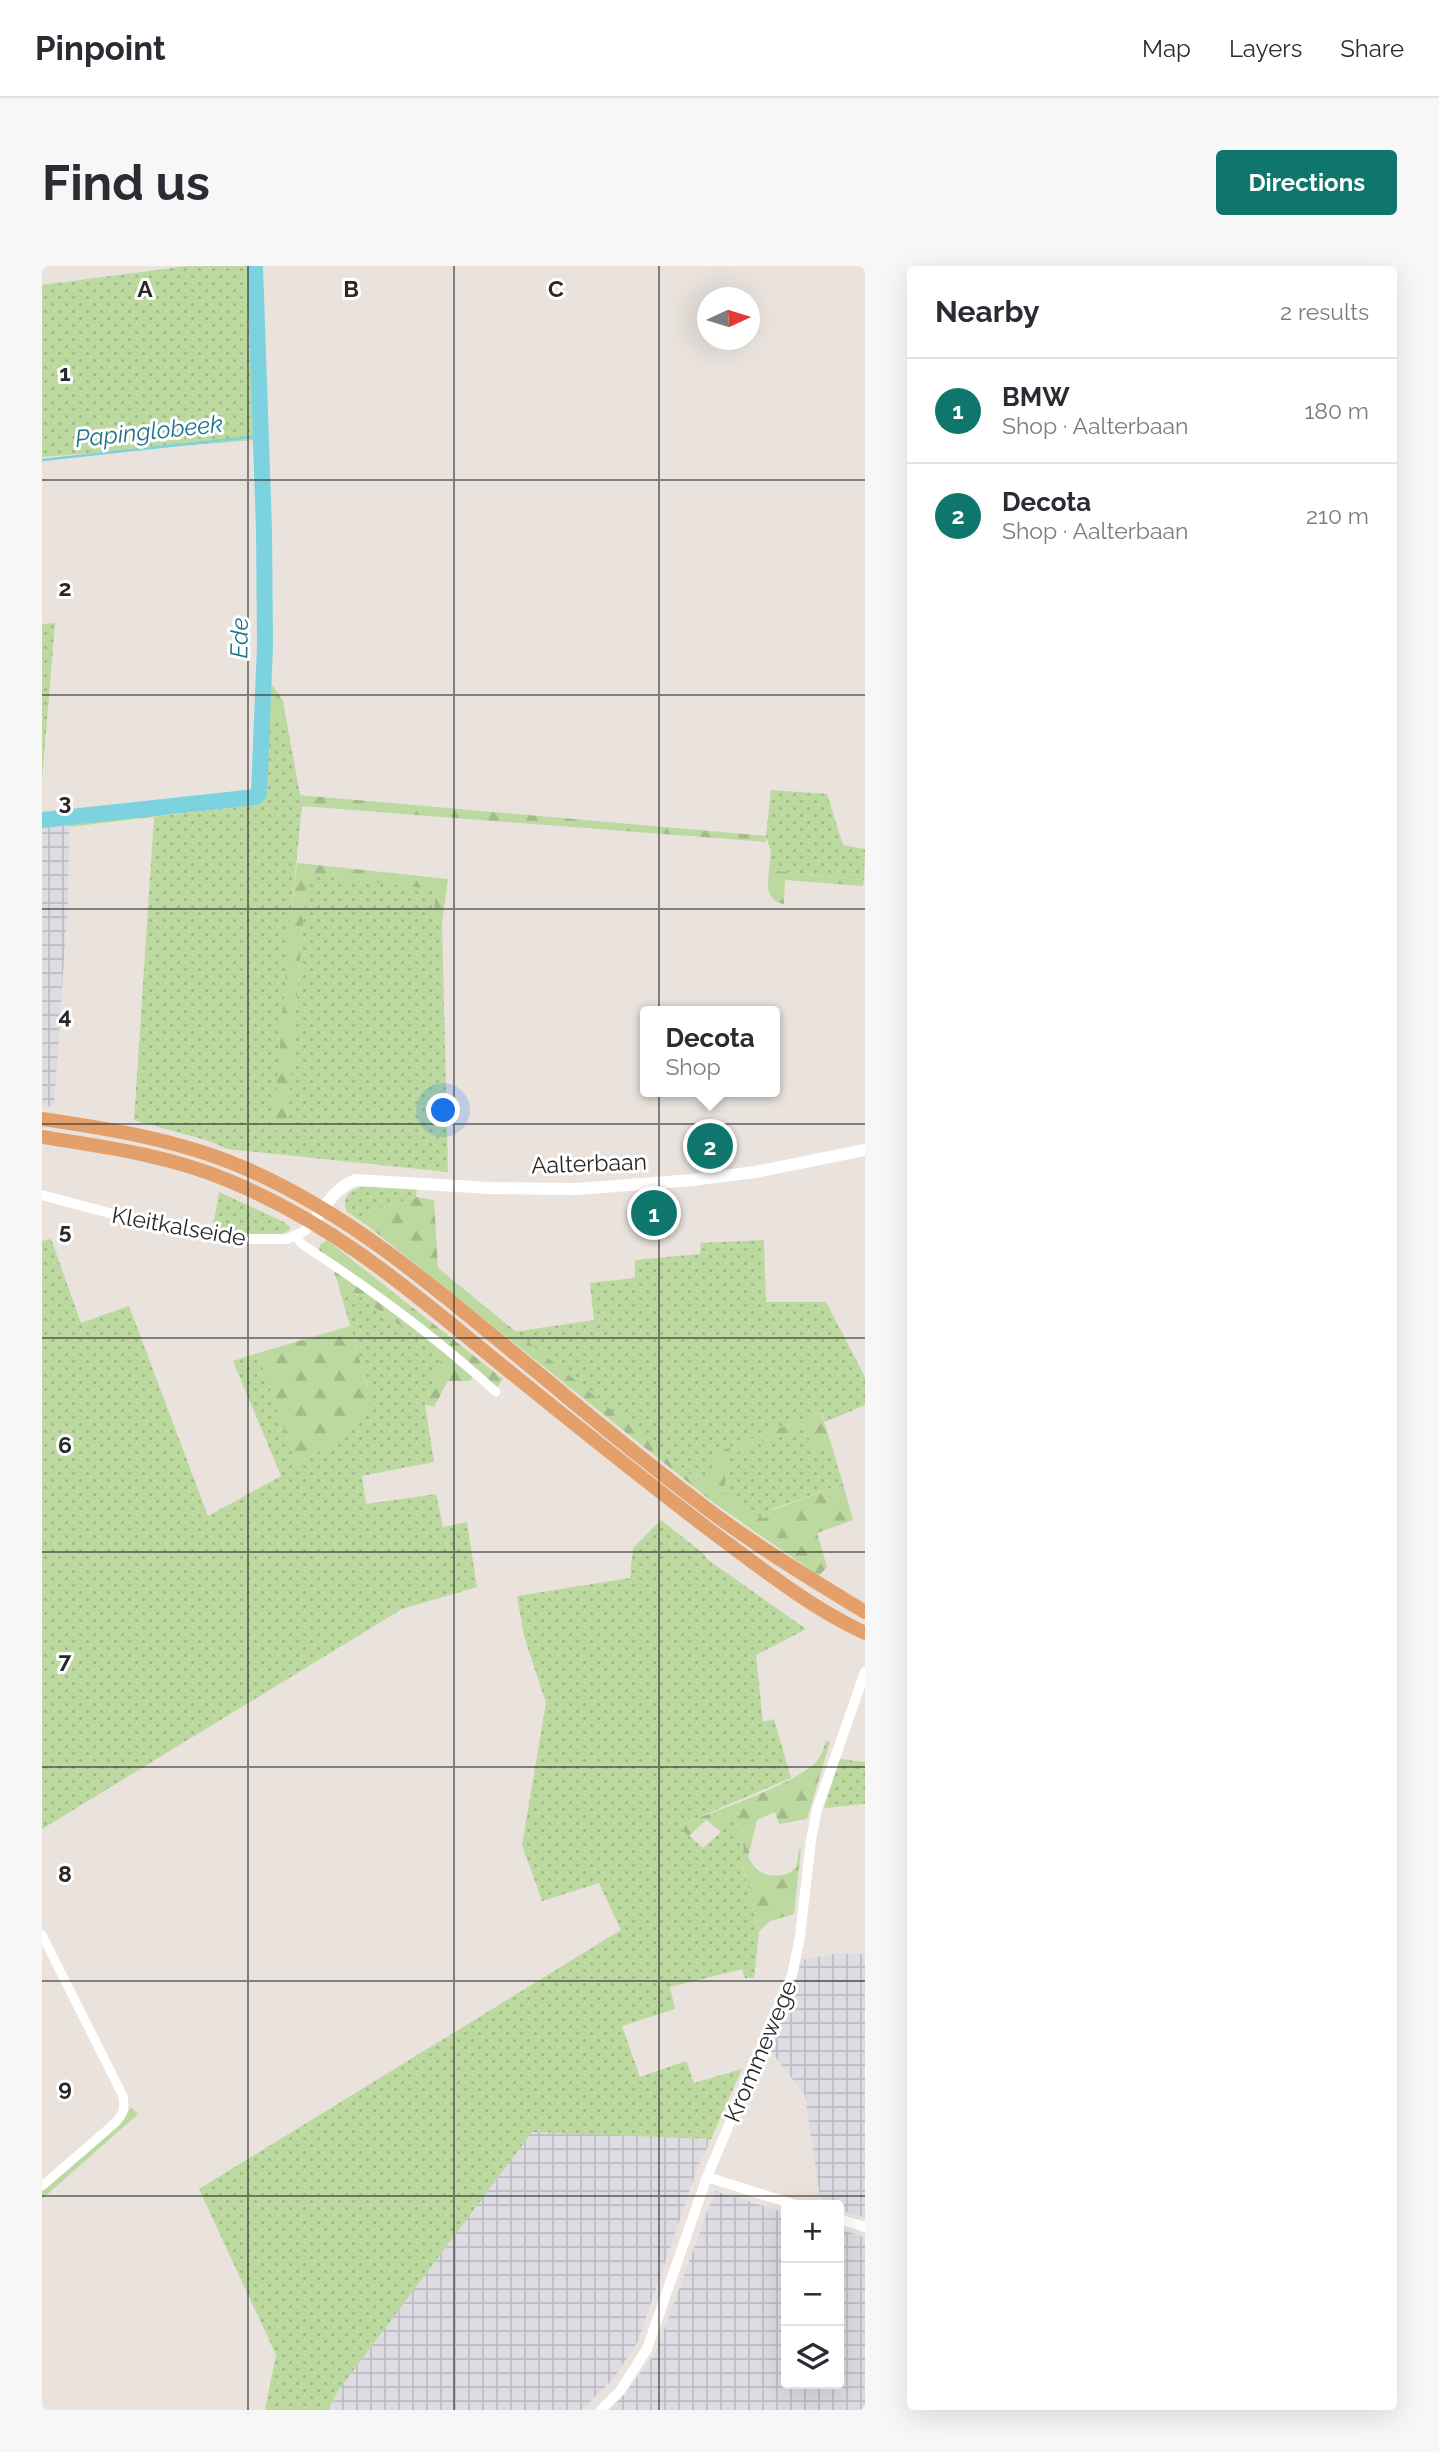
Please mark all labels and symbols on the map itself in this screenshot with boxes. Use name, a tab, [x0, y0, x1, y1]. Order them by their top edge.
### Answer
text: A	[137, 275, 153, 302]
text: B	[343, 275, 359, 302]
text: C	[548, 275, 564, 302]
north arrow	[697, 287, 760, 350]
text: 1	[59, 359, 71, 386]
water label: Papinglobeek	[74, 409, 224, 453]
text: 2	[59, 574, 71, 601]
water label: Ede	[224, 617, 254, 659]
text: 3	[59, 788, 71, 815]
text: 4	[58, 1002, 72, 1029]
your location	[426, 1093, 460, 1127]
pin: 2	[687, 1120, 733, 1172]
street label: Aalterbaan	[531, 1147, 647, 1179]
pin: 1	[631, 1187, 677, 1239]
street label: Kleitkalseide	[110, 1201, 248, 1251]
text: 5	[59, 1217, 72, 1244]
text: 6	[58, 1431, 72, 1458]
text: 7	[59, 1646, 72, 1673]
text: 8	[58, 1860, 72, 1887]
street label: Krommewege	[718, 1976, 802, 2126]
text: 9	[58, 2074, 72, 2101]

